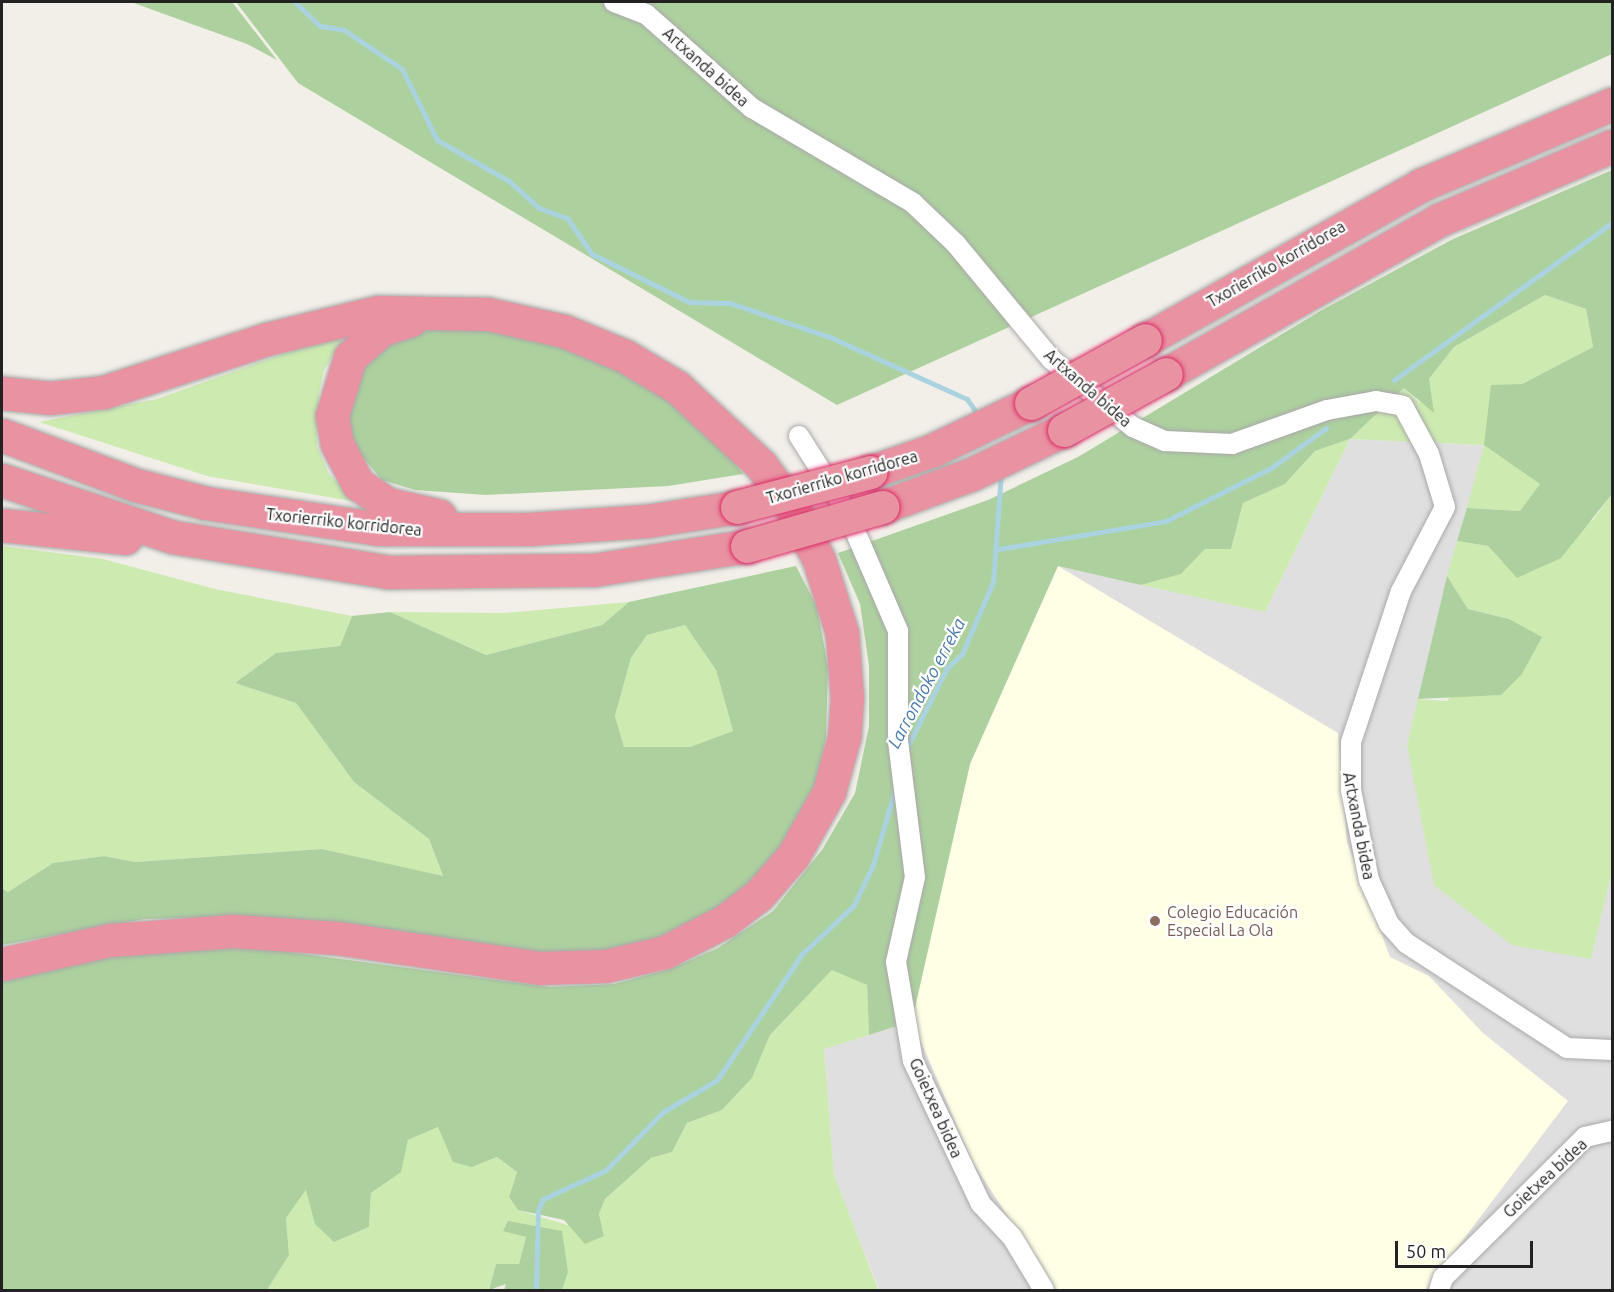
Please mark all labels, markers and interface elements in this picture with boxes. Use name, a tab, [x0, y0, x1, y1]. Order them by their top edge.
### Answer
street label: Artxanda bidea	[659, 23, 753, 111]
street label: Txorierriko korridorea	[1203, 217, 1349, 311]
street label: Artxanda bidea	[1040, 345, 1136, 431]
street label: Txorierriko korridorea	[764, 446, 920, 508]
street label: Txorierriko korridorea	[265, 504, 423, 540]
water label: Larrondoko erreka	[883, 614, 969, 752]
street label: Artxanda bidea	[1339, 771, 1379, 881]
place label: Colegio Educación Especial La Ola	[1167, 902, 1298, 940]
marker: Colegio Educación Especial La Ola	[1148, 914, 1162, 928]
street label: Goietxea bidea	[905, 1055, 967, 1161]
street label: Goietxea bidea	[1499, 1134, 1591, 1222]
scale bar	[1398, 1229, 1536, 1267]
text: 50 m	[1406, 1241, 1446, 1261]

